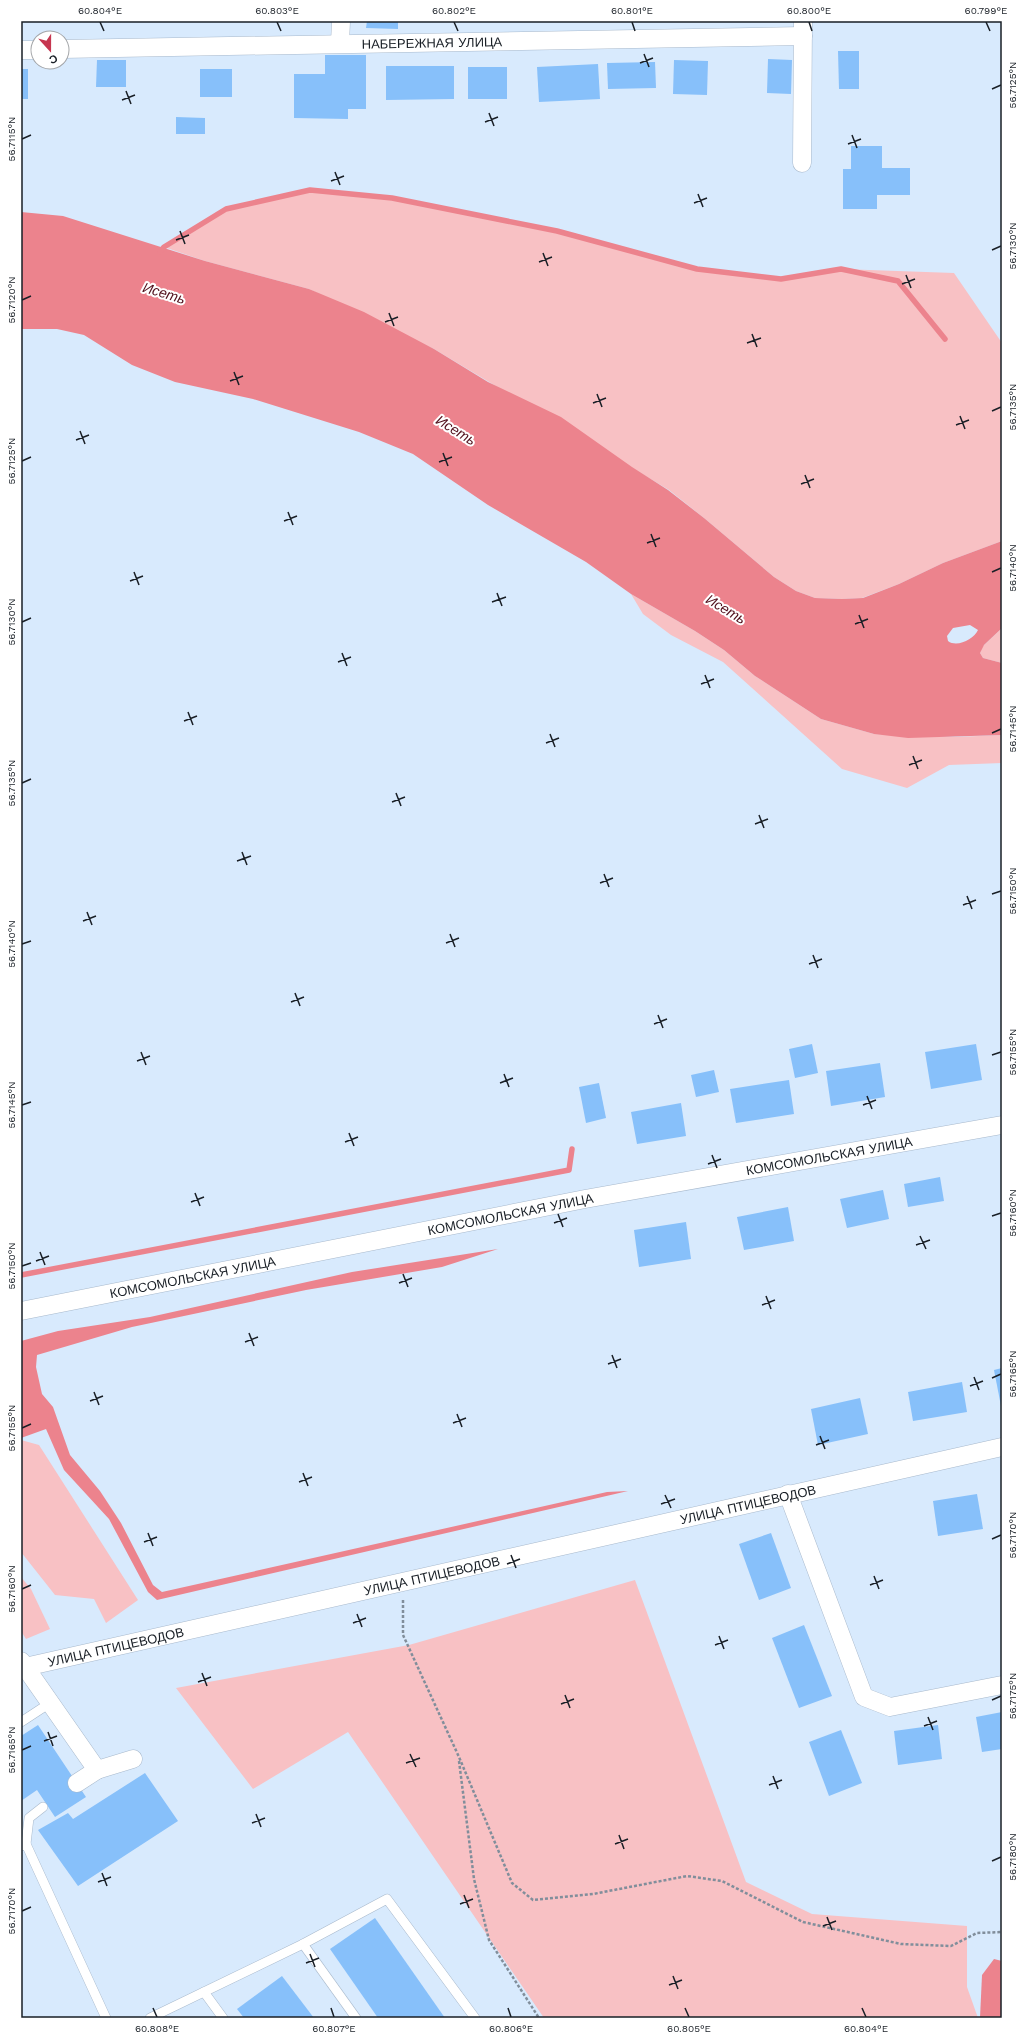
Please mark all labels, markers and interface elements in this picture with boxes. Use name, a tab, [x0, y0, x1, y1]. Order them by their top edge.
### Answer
text: 60.804°E	[78, 5, 122, 16]
text: 60.803°E	[255, 5, 299, 16]
text: 60.802°E	[432, 5, 476, 16]
text: 60.801°E	[611, 5, 653, 16]
text: 60.800°E	[787, 5, 831, 16]
text: 60.799°E	[965, 5, 1007, 16]
north arrow	[30, 30, 70, 70]
street label: НАБЕРЕЖНАЯ УЛИЦА	[362, 34, 503, 52]
text: С	[47, 51, 59, 66]
text: 56.7125°N	[1007, 62, 1018, 108]
text: 56.7115°N	[6, 117, 17, 161]
text: 56.7130°N	[1007, 222, 1018, 270]
text: 56.7120°N	[6, 276, 17, 324]
water label: Исеть	[141, 279, 187, 307]
text: 56.7135°N	[1007, 384, 1018, 430]
water label: Исеть	[433, 412, 479, 448]
text: 56.7125°N	[6, 438, 17, 484]
text: 56.7140°N	[1007, 544, 1018, 592]
water label: Исеть	[703, 591, 749, 627]
text: 56.7130°N	[6, 598, 17, 646]
text: 56.7145°N	[1007, 705, 1018, 753]
text: 56.7135°N	[6, 760, 17, 806]
text: 56.7150°N	[1007, 867, 1018, 915]
text: 56.7140°N	[6, 920, 17, 968]
text: 56.7155°N	[1007, 1029, 1018, 1075]
text: 56.7145°N	[6, 1081, 17, 1129]
street label: КОМСОМОЛЬСКАЯ УЛИЦА	[745, 1134, 914, 1178]
text: 56.7160°N	[1007, 1189, 1018, 1237]
street label: КОМСОМОЛЬСКАЯ УЛИЦА	[426, 1191, 595, 1238]
text: 56.7150°N	[6, 1242, 17, 1290]
street label: КОМСОМОЛЬСКАЯ УЛИЦА	[109, 1254, 277, 1301]
text: 56.7165°N	[1007, 1350, 1018, 1398]
text: 56.7155°N	[6, 1405, 17, 1451]
street label: УЛИЦА ПТИЦЕВОДОВ	[679, 1482, 817, 1527]
text: 56.7170°N	[1007, 1512, 1018, 1558]
street label: УЛИЦА ПТИЦЕВОДОВ	[362, 1553, 501, 1598]
text: 56.7160°N	[6, 1565, 17, 1613]
street label: УЛИЦА ПТИЦЕВОДОВ	[46, 1624, 185, 1670]
text: 56.7175°N	[1007, 1673, 1018, 1719]
text: 56.7165°N	[6, 1726, 17, 1774]
text: 56.7180°N	[1007, 1833, 1018, 1881]
text: 56.7170°N	[6, 1888, 17, 1934]
text: 60.808°E	[135, 2023, 179, 2034]
text: 60.807°E	[312, 2023, 356, 2034]
text: 60.806°E	[489, 2023, 533, 2034]
text: 60.805°E	[667, 2023, 711, 2034]
text: 60.804°E	[844, 2023, 888, 2034]

